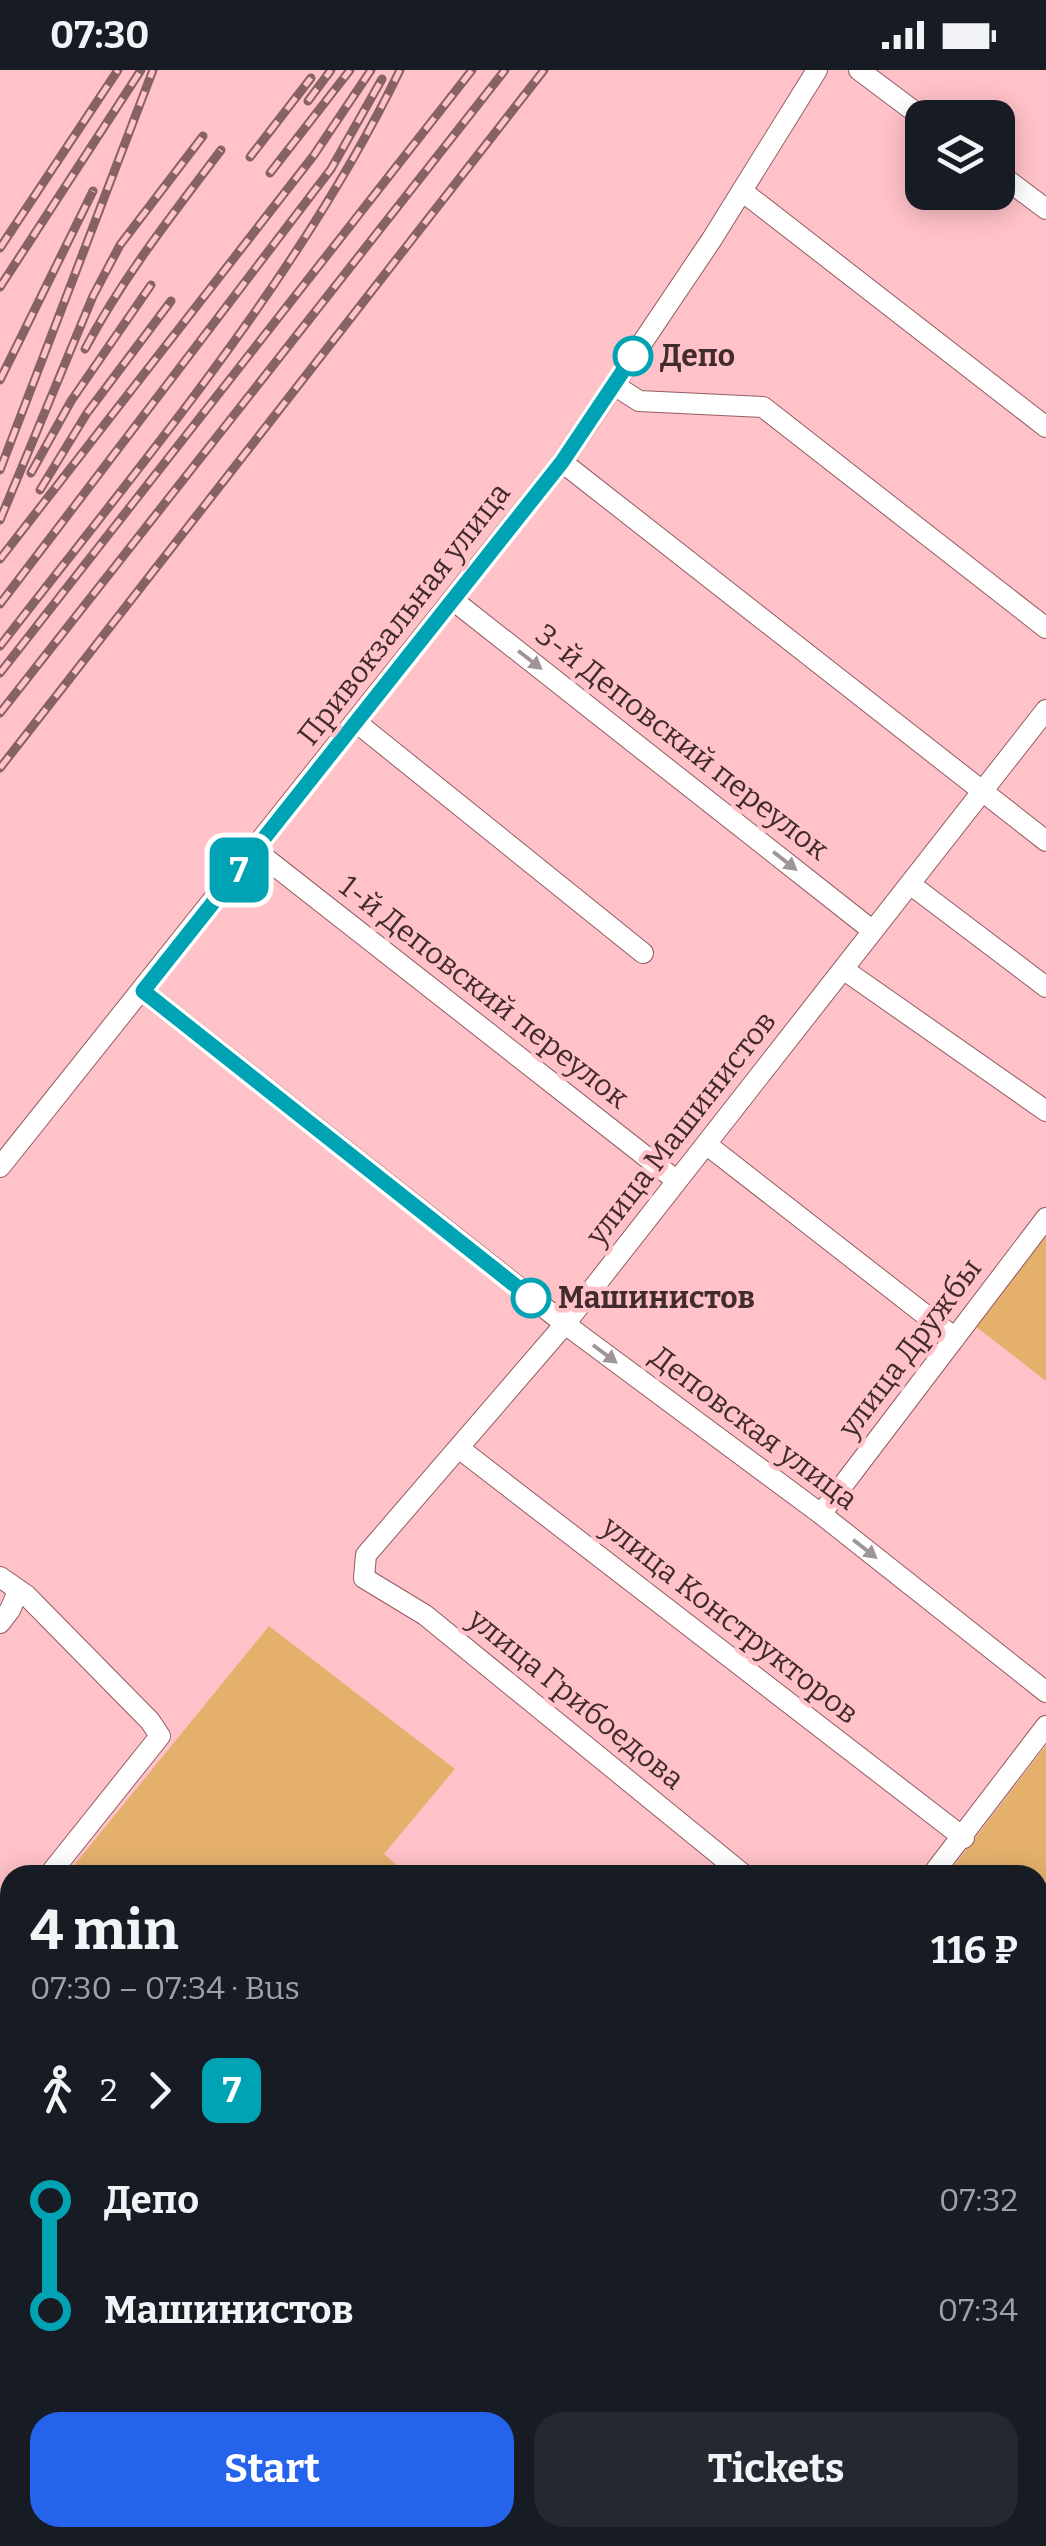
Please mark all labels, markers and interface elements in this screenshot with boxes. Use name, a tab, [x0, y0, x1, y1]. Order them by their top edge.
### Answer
text: 07:30	[50, 12, 149, 58]
map controls	[905, 100, 1015, 210]
button: layers	[905, 100, 1015, 210]
marker: Депо	[614, 337, 652, 375]
place label: Депо	[660, 338, 735, 374]
street label: Привокзальная улица	[290, 476, 518, 752]
street label: 3-й Деповский переулок	[528, 616, 836, 868]
one-way arrow	[516, 650, 542, 671]
line badge: 7	[206, 838, 272, 902]
text: 7	[230, 849, 248, 891]
one-way arrow	[772, 851, 798, 871]
street label: 1-й Деповский переулок	[332, 868, 636, 1116]
street label: улица Машинистов	[578, 1004, 784, 1253]
street label: улица Дружбы	[830, 1251, 989, 1445]
marker: Машинистов	[512, 1279, 550, 1317]
place label: Машинистов	[558, 1280, 755, 1316]
street label: Деповская улица	[643, 1338, 865, 1518]
one-way arrow	[592, 1343, 618, 1363]
street label: улица Конструкторов	[594, 1508, 866, 1731]
one-way arrow	[852, 1538, 878, 1559]
street label: улица Грибоедова	[460, 1600, 691, 1797]
text: 4 min	[30, 1898, 179, 1964]
text: 116 ₽	[931, 1927, 1018, 1973]
text: 07:30 – 07:34 · Bus	[30, 1969, 300, 2007]
icon: walk	[30, 2063, 85, 2118]
icon: forward	[132, 2063, 187, 2118]
text: 7	[222, 2069, 241, 2111]
text: 2	[100, 2071, 117, 2109]
text: Депо	[104, 2177, 199, 2223]
text: 07:32	[939, 2181, 1018, 2219]
text: Машинистов	[104, 2287, 353, 2333]
text: 07:34	[938, 2291, 1018, 2329]
button: Start	[30, 2412, 514, 2527]
button: Tickets	[534, 2412, 1018, 2527]

